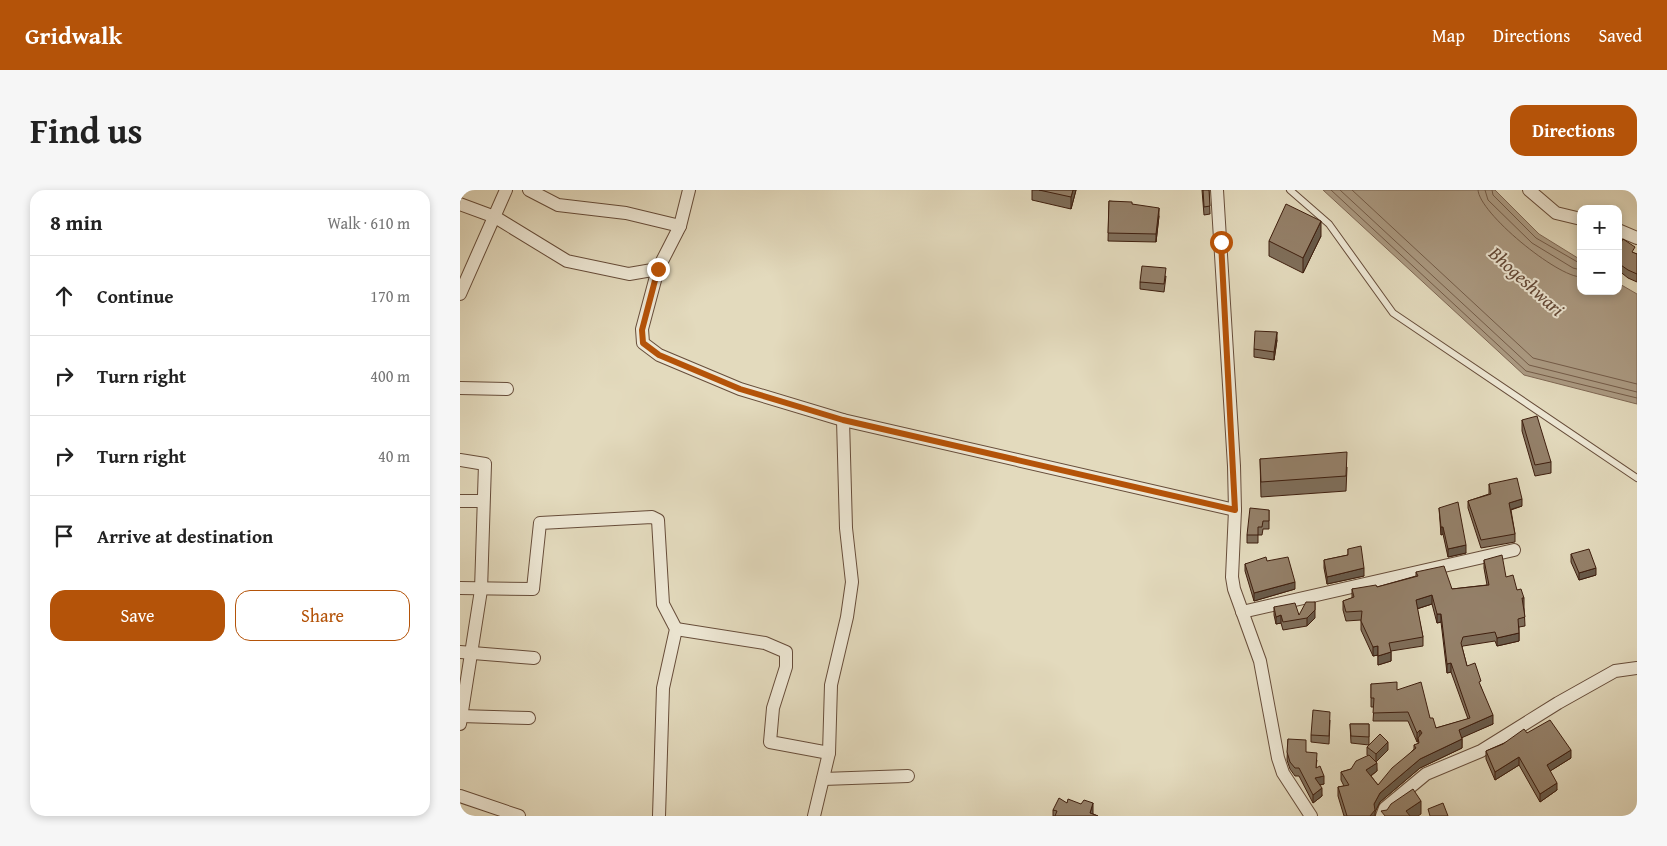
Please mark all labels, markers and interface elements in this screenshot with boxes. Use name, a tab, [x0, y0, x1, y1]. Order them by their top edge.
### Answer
text: Gridwalk	[25, 18, 122, 53]
text: Map	[1432, 22, 1465, 49]
text: Directions	[1493, 22, 1570, 49]
text: Saved	[1598, 22, 1642, 49]
text: Find us	[30, 105, 143, 156]
button: Directions	[1510, 105, 1637, 156]
map controls	[1577, 205, 1622, 295]
button: +	[1577, 205, 1622, 250]
text: 8 min	[50, 207, 102, 238]
text: Walk · 610 m	[327, 211, 410, 235]
route start	[1210, 231, 1233, 254]
water label: Bhogeshwari	[1482, 239, 1571, 323]
button: −	[1577, 250, 1622, 295]
route end	[647, 258, 670, 281]
icon: ahead	[50, 282, 78, 310]
text: Continue	[97, 282, 174, 310]
text: 170 m	[370, 284, 410, 308]
icon: right	[50, 362, 78, 390]
text: Turn right	[97, 362, 186, 390]
text: 400 m	[370, 364, 410, 388]
icon: right	[50, 442, 78, 470]
text: Turn right	[97, 442, 186, 470]
text: 40 m	[378, 444, 410, 468]
icon: arrive	[50, 522, 78, 550]
text: Arrive at destination	[97, 522, 273, 550]
button: Save	[50, 590, 225, 641]
button: Share	[235, 590, 410, 641]

